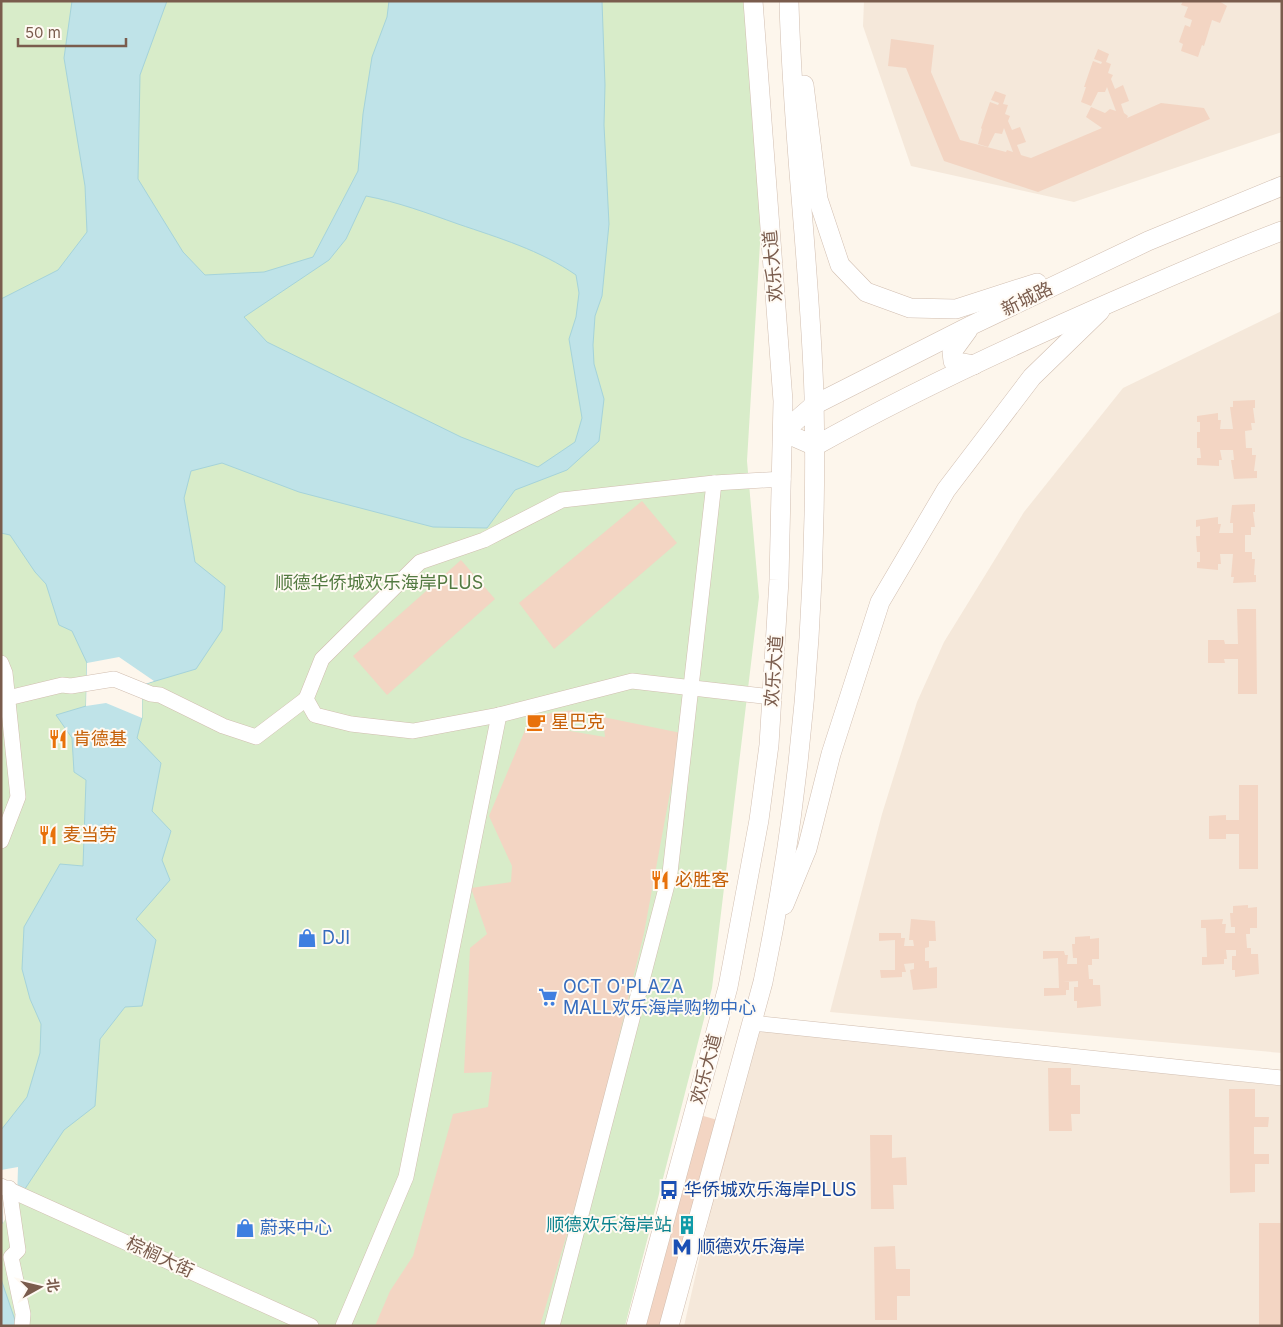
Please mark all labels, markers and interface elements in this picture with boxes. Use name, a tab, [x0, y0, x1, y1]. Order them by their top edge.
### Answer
scale bar	[18, 15, 125, 47]
text: 50 m	[25, 23, 61, 42]
street label: 欢乐大道	[759, 229, 786, 303]
street label: 新城路	[998, 277, 1056, 320]
park label: 顺德华侨城欢乐海岸PLUS	[275, 572, 483, 593]
street label: 欢乐大道	[761, 634, 786, 708]
cafe icon: 星巴克	[525, 711, 547, 733]
place label: 星巴克	[551, 711, 605, 732]
restaurant icon: 肯德基	[47, 728, 69, 750]
place label: 肯德基	[73, 728, 127, 749]
restaurant icon: 麦当劳	[37, 824, 59, 846]
place label: 麦当劳	[63, 824, 117, 845]
restaurant icon: 必胜客	[649, 869, 671, 891]
place label: 必胜客	[675, 869, 729, 890]
shop icon: DJI	[296, 927, 318, 949]
place label: DJI	[322, 927, 350, 948]
place label: OCT O'PLAZA MALL欢乐海岸购物中心	[563, 976, 756, 1018]
supermarket icon: OCT O'PLAZA MALL欢乐海岸购物中心	[537, 986, 559, 1008]
street label: 欢乐大道	[686, 1031, 725, 1106]
bus stop icon: 华侨城欢乐海岸PLUS	[658, 1179, 680, 1201]
place label: 华侨城欢乐海岸PLUS	[684, 1179, 857, 1200]
place label: 顺德欢乐海岸站	[546, 1214, 672, 1235]
building icon: 顺德欢乐海岸站	[676, 1214, 698, 1236]
shop icon: 蔚来中心	[234, 1217, 256, 1239]
place label: 蔚来中心	[260, 1217, 332, 1238]
street label: 棕榈大街	[123, 1232, 197, 1281]
metro station icon: 顺德欢乐海岸	[671, 1236, 693, 1258]
place label: 顺德欢乐海岸	[697, 1236, 805, 1257]
north arrow	[15, 1262, 65, 1312]
text: 北	[44, 1277, 63, 1293]

